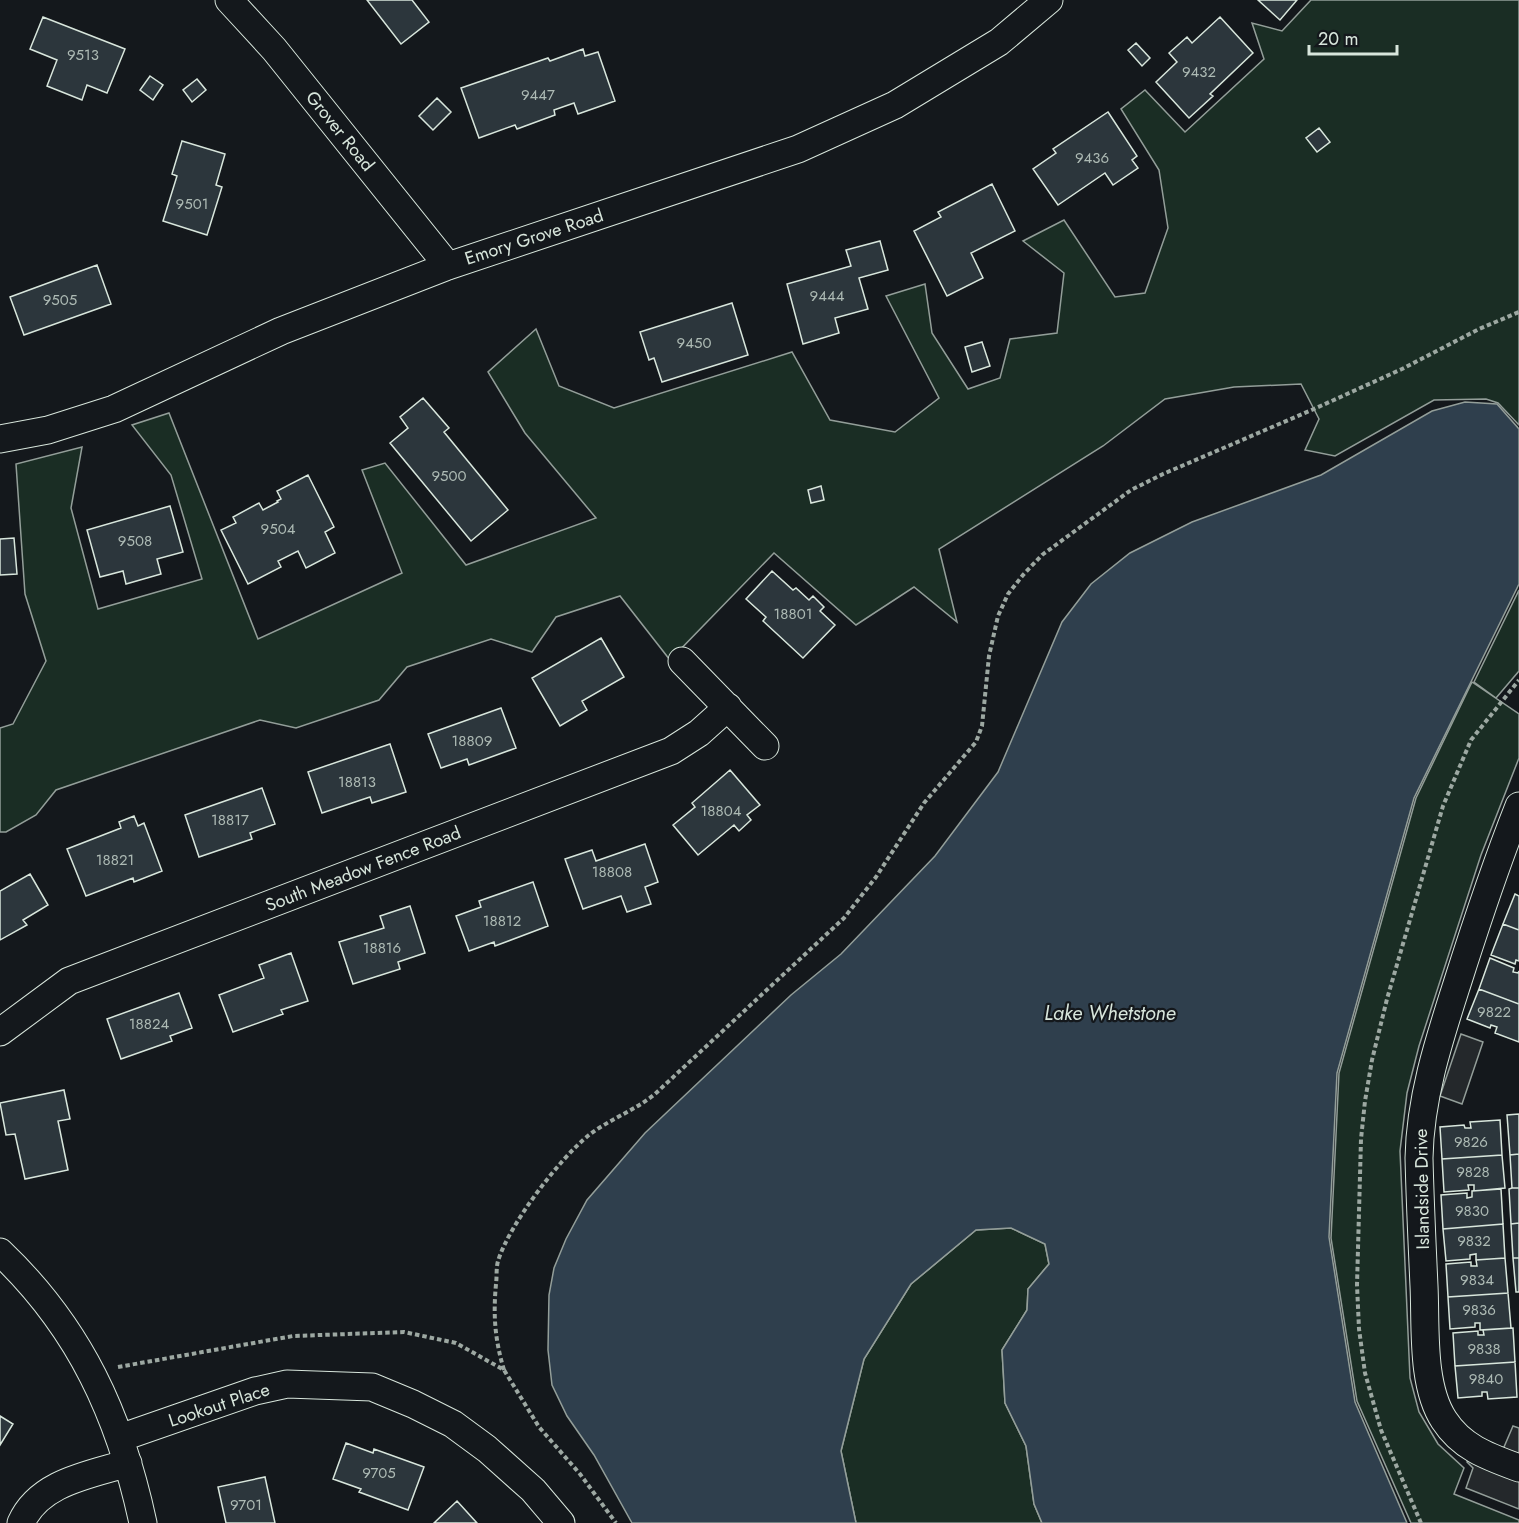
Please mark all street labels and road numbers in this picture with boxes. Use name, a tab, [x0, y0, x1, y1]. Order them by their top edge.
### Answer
street label: Grover Road	[299, 85, 381, 177]
street label: Emory Grove Road	[461, 202, 607, 272]
street label: South Meadow Fence Road	[261, 820, 465, 918]
street label: Islandside Drive	[1408, 1128, 1436, 1250]
street label: Lookout Place	[165, 1376, 273, 1434]

